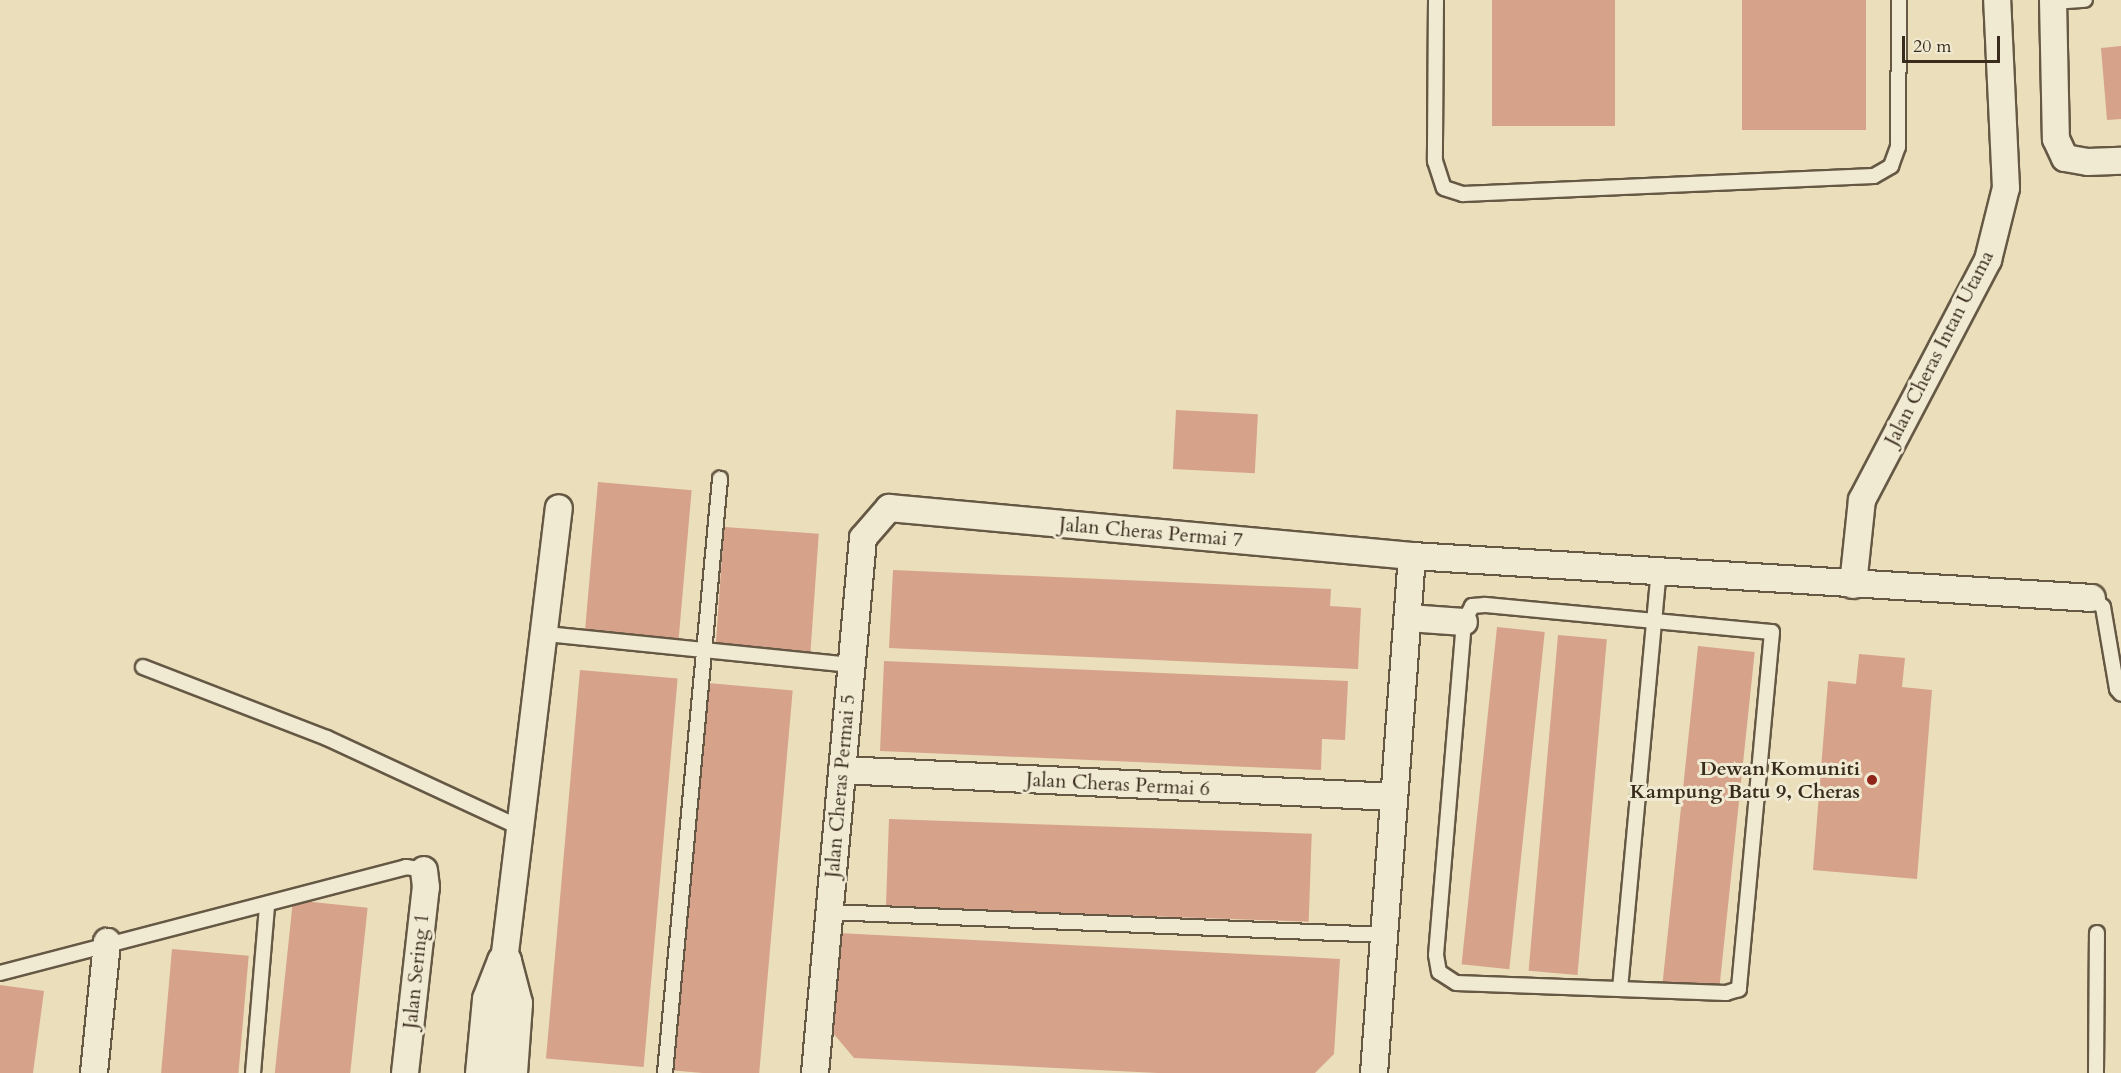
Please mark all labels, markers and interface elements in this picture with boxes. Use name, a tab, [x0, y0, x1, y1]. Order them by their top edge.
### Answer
scale bar	[1905, 24, 2002, 62]
text: 20 m	[1913, 34, 1952, 59]
street label: Jalan Cheras Intan Utama	[1879, 246, 1999, 450]
street label: Jalan Cheras Permai 7	[1058, 512, 1244, 552]
street label: Jalan Cheras Permai 5	[820, 693, 860, 879]
place label: Dewan Komuniti Kampung Batu 9, Cheras	[1630, 756, 1860, 803]
street label: Jalan Cheras Permai 6	[1025, 767, 1211, 801]
marker: Dewan Komuniti Kampung Batu 9, Cheras	[1865, 773, 1879, 787]
street label: Jalan Sering 1	[398, 912, 434, 1030]

